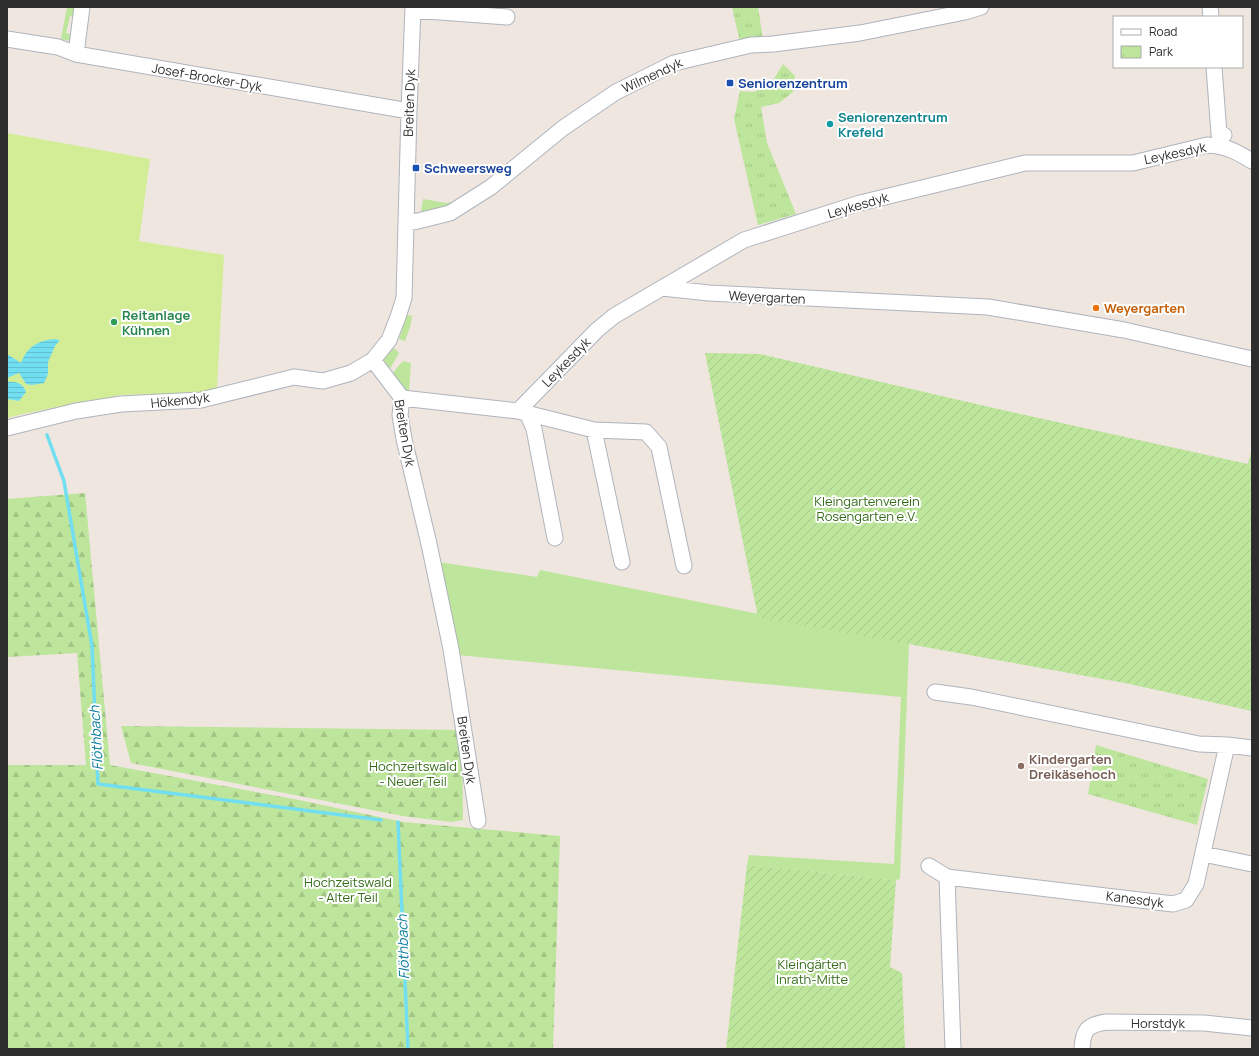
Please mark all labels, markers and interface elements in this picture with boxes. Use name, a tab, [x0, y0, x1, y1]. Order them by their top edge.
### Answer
legend	[1113, 16, 1243, 68]
text: Road	[1149, 23, 1177, 40]
text: Park	[1149, 43, 1174, 60]
street label: Wilmendyk	[619, 53, 686, 97]
street label: Josef-Brocker-Dyk	[150, 58, 264, 96]
street label: Breiten Dyk	[399, 68, 419, 137]
place label: Seniorenzentrum	[738, 74, 848, 92]
marker: Seniorenzentrum	[725, 78, 735, 88]
place label: Seniorenzentrum Krefeld	[838, 108, 948, 141]
marker: Seniorenzentrum Krefeld	[825, 119, 835, 129]
street label: Leykesdyk	[1142, 138, 1208, 168]
place label: Schweersweg	[424, 159, 512, 177]
marker: Schweersweg	[411, 163, 421, 173]
street label: Leykesdyk	[825, 188, 891, 222]
street label: Weyergarten	[728, 286, 806, 308]
place label: Weyergarten	[1104, 299, 1185, 317]
marker: Weyergarten	[1091, 303, 1101, 313]
place label: Reitanlage Kühnen	[122, 306, 190, 339]
marker: Reitanlage Kühnen	[109, 317, 119, 327]
street label: Leykesdyk	[538, 333, 595, 391]
street label: Hökendyk	[150, 388, 211, 412]
street label: Breiten Dyk	[390, 398, 420, 469]
park label: Kleingartenverein Rosengarten e.V.	[814, 492, 920, 525]
water label: Flöthbach	[84, 705, 107, 771]
street label: Breiten Dyk	[453, 715, 481, 785]
place label: Kindergarten Dreikäsehoch	[1029, 750, 1116, 783]
park label: Hochzeitswald - Neuer Teil	[369, 757, 457, 790]
marker: Kindergarten Dreikäsehoch	[1016, 761, 1026, 771]
park label: Hochzeitswald - Alter Teil	[304, 873, 392, 906]
street label: Kanesdyk	[1105, 887, 1165, 912]
water label: Flöthbach	[392, 914, 413, 980]
park label: Kleingärten Inrath-Mitte	[776, 955, 848, 988]
street label: Horstdyk	[1131, 1014, 1185, 1032]

